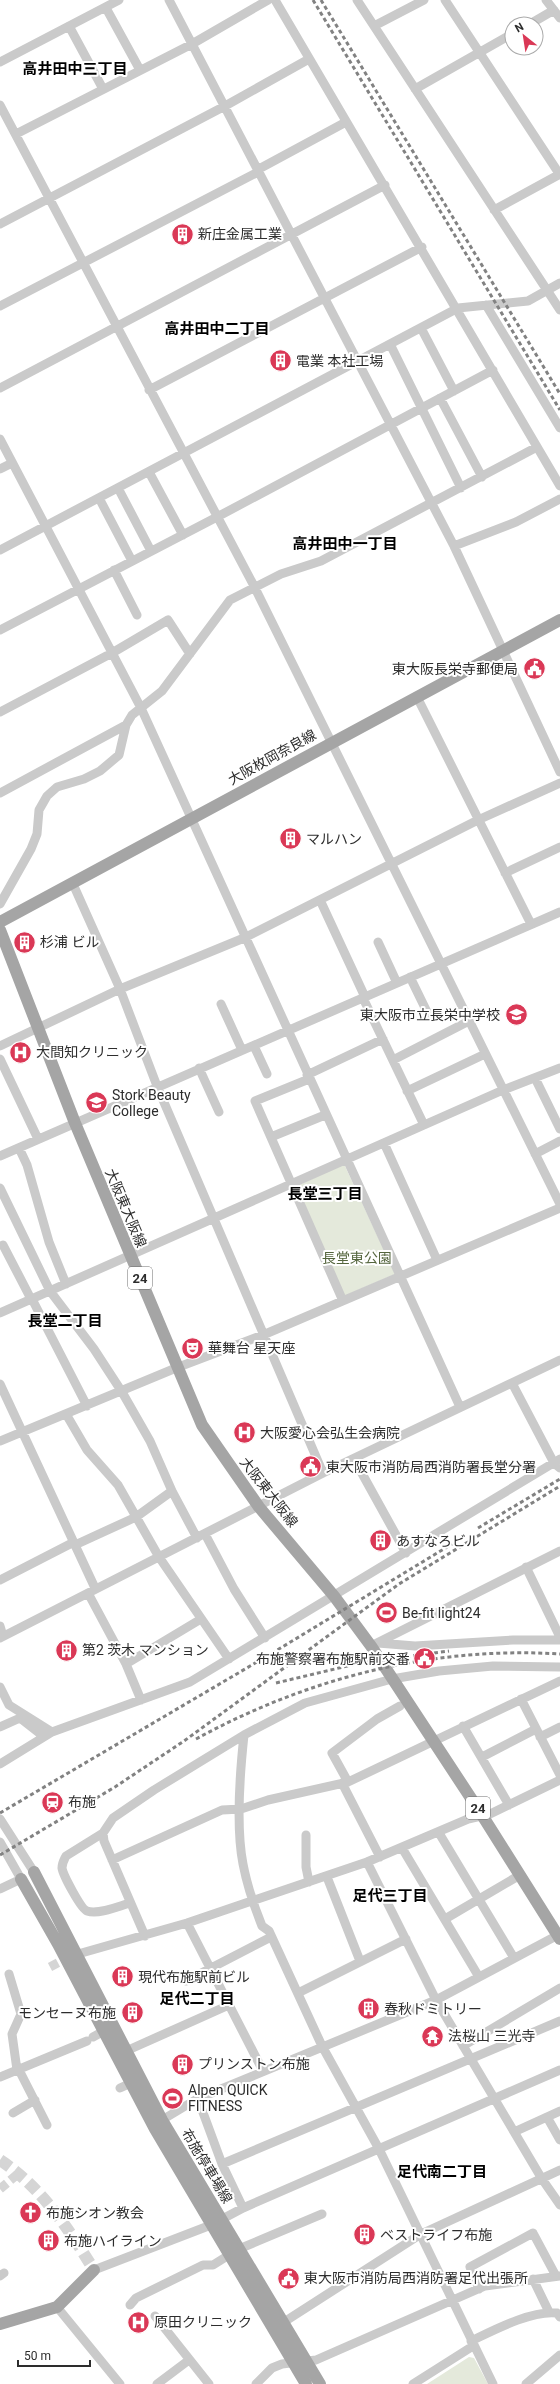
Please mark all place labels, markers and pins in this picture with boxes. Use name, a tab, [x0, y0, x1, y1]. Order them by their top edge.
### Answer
building icon: 新庄金属工業	[169, 221, 195, 247]
place label: 新庄金属工業	[198, 226, 282, 242]
building icon: 電業 本社工場	[267, 348, 293, 374]
place label: 電業 本社工場	[296, 353, 383, 369]
public building icon: 東大阪長栄寺郵便局	[521, 656, 547, 682]
place label: 東大阪長栄寺郵便局	[392, 661, 518, 677]
building icon: マルハン	[278, 826, 304, 852]
place label: マルハン	[306, 831, 362, 847]
building icon: 杉浦 ビル	[12, 929, 38, 955]
place label: 杉浦 ビル	[40, 934, 99, 950]
school or university icon: 東大阪市立長栄中学校	[503, 1002, 529, 1028]
place label: 東大阪市立長栄中学校	[360, 1007, 500, 1023]
hospital icon: 大間知クリニック	[8, 1039, 34, 1065]
place label: 大間知クリニック	[36, 1044, 148, 1060]
place label: Stork Beauty College	[112, 1087, 191, 1119]
school or university icon: Stork Beauty College	[83, 1090, 109, 1116]
theatre icon: 華舞台 星天座	[179, 1335, 205, 1361]
place label: 華舞台 星天座	[208, 1340, 295, 1356]
hospital icon: 大阪愛心会弘生会病院	[231, 1420, 257, 1446]
place label: 大阪愛心会弘生会病院	[260, 1425, 400, 1441]
public building icon: 東大阪市消防局西消防署長堂分署	[297, 1454, 323, 1480]
place label: 東大阪市消防局西消防署長堂分署	[326, 1459, 536, 1475]
building icon: あすなろビル	[368, 1528, 394, 1554]
place label: あすなろビル	[396, 1533, 480, 1549]
sports icon: Be-fit light24	[373, 1600, 399, 1626]
place label: Be-fit light24	[402, 1605, 481, 1621]
building icon: 第2 茨木 マンション	[53, 1637, 79, 1663]
place label: 第2 茨木 マンション	[82, 1642, 209, 1658]
public building icon: 布施警察署布施駅前交番	[412, 1646, 438, 1672]
place label: 布施警察署布施駅前交番	[256, 1651, 410, 1667]
station icon: 布施	[39, 1789, 65, 1815]
place label: 布施	[68, 1794, 96, 1810]
building icon: 現代布施駅前ビル	[109, 1964, 135, 1990]
place label: 現代布施駅前ビル	[138, 1969, 250, 1985]
building icon: 春秋ドミトリー	[356, 1996, 382, 2022]
building icon: モンセーヌ布施	[119, 2000, 145, 2026]
place label: 春秋ドミトリー	[384, 2001, 482, 2017]
place label: モンセーヌ布施	[18, 2005, 116, 2021]
temple icon: 法桜山 三光寺	[419, 2023, 445, 2049]
place label: 法桜山 三光寺	[448, 2028, 535, 2044]
building icon: プリンストン布施	[170, 2051, 196, 2077]
place label: プリンストン布施	[198, 2056, 310, 2072]
place label: Alpen QUICK FITNESS	[188, 2082, 268, 2114]
sports icon: Alpen QUICK FITNESS	[160, 2085, 186, 2111]
church icon: 布施シオン教会	[18, 2200, 44, 2226]
place label: 布施シオン教会	[46, 2205, 144, 2221]
building icon: ベストライフ布施	[352, 2222, 378, 2248]
place label: ベストライフ布施	[380, 2227, 492, 2243]
building icon: 布施ハイライン	[35, 2228, 61, 2254]
place label: 布施ハイライン	[64, 2233, 162, 2249]
public building icon: 東大阪市消防局西消防署足代出張所	[276, 2265, 302, 2291]
place label: 東大阪市消防局西消防署足代出張所	[304, 2270, 528, 2286]
hospital icon: 原田クリニック	[126, 2309, 152, 2335]
place label: 原田クリニック	[154, 2314, 252, 2330]

